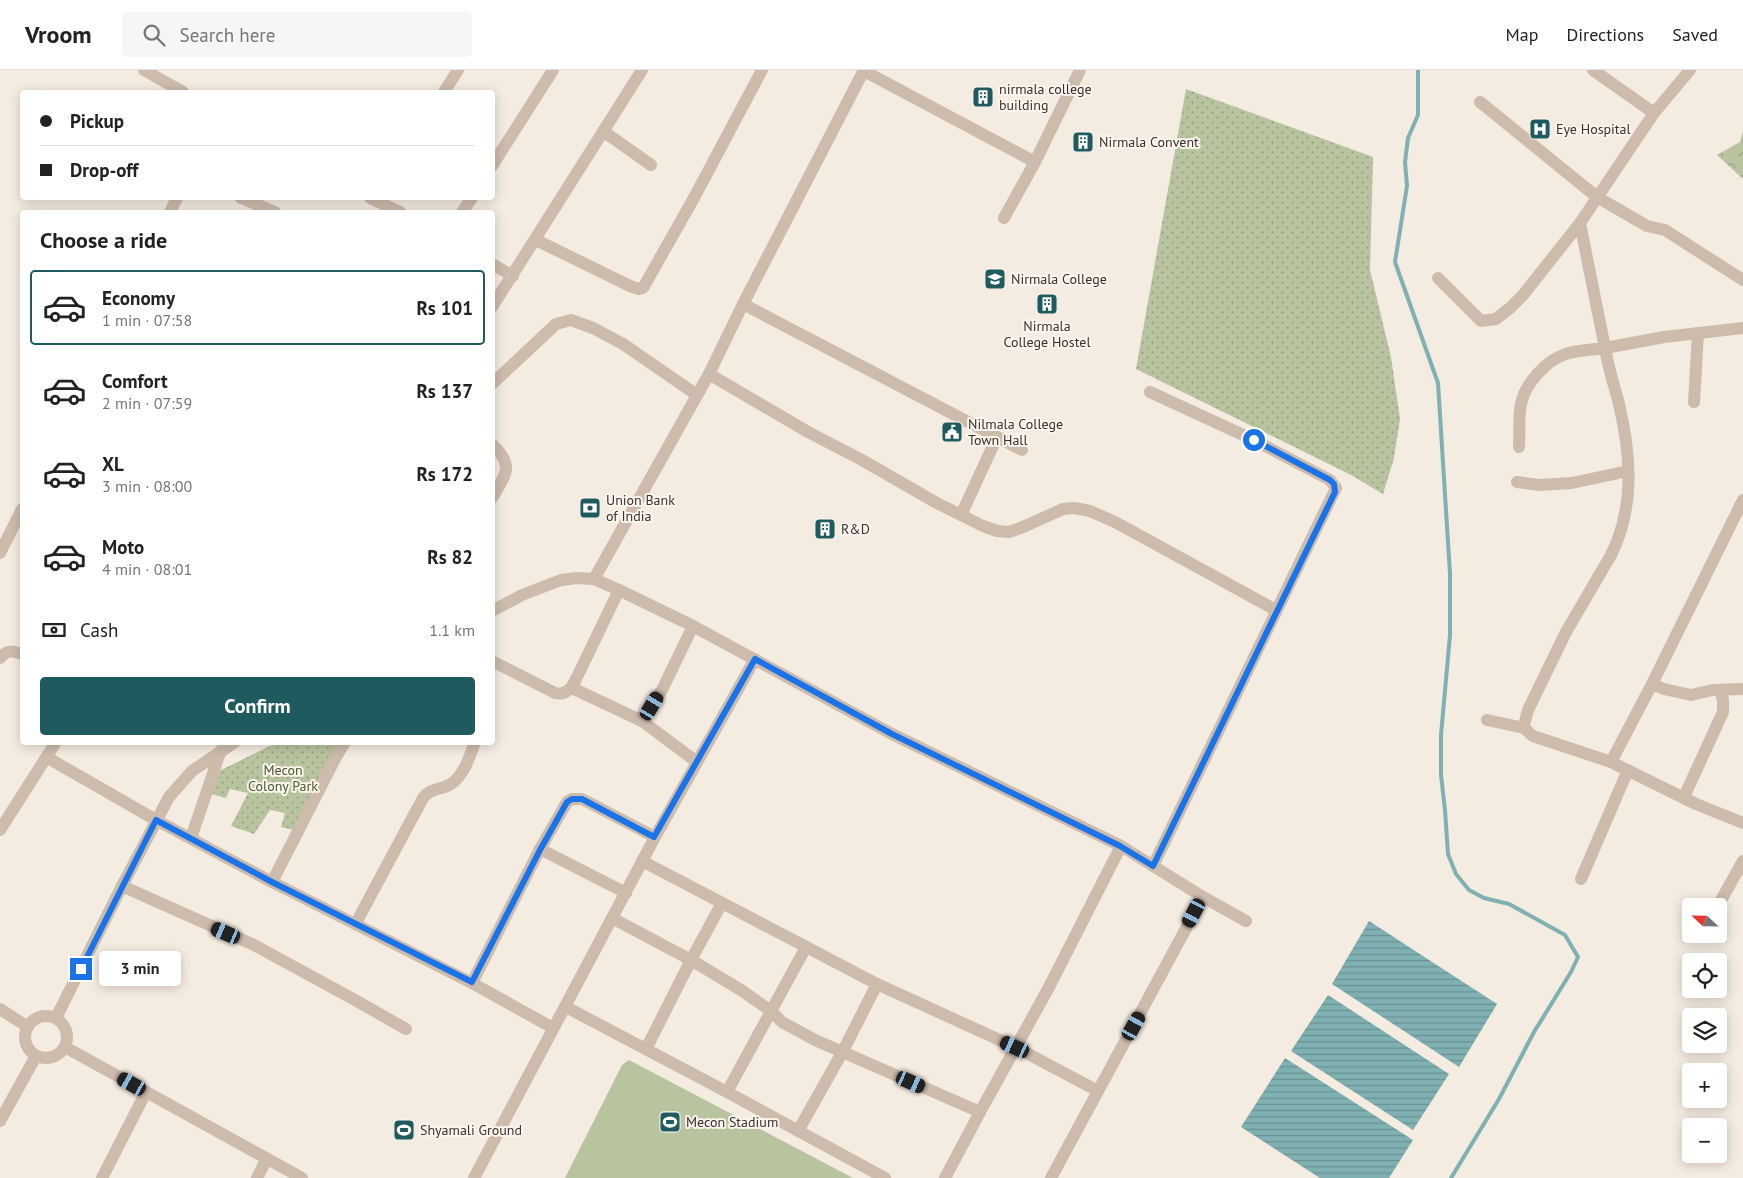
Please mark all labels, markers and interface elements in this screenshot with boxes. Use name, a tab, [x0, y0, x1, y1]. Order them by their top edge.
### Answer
search box	[122, 12, 472, 57]
text: Vroom	[25, 19, 92, 50]
icon: search	[140, 21, 168, 49]
text: Search here	[180, 23, 275, 47]
text: Map	[1506, 23, 1538, 46]
text: Directions	[1566, 23, 1644, 46]
text: Saved	[1672, 23, 1718, 46]
place label: nirmala college building	[999, 80, 1092, 114]
building icon: nirmala college building	[971, 85, 995, 109]
text: Pickup	[70, 109, 124, 133]
hospital icon: Eye Hospital	[1528, 117, 1552, 141]
place label: Eye Hospital	[1556, 120, 1631, 138]
building icon: Nirmala Convent	[1071, 130, 1095, 154]
place label: Nirmala Convent	[1099, 133, 1199, 151]
text: Drop-off	[70, 158, 138, 182]
text: Choose a ride	[40, 226, 167, 254]
school or university icon: Nirmala College	[983, 267, 1007, 291]
place label: Nirmala College	[1011, 270, 1107, 288]
icon: car	[42, 285, 87, 330]
text: Economy	[102, 286, 175, 310]
building icon: Nirmala College Hostel	[1035, 292, 1059, 316]
text: Rs 101	[416, 296, 473, 320]
text: 1 min · 07:58	[102, 310, 192, 330]
place label: Nirmala College Hostel	[1003, 317, 1091, 351]
icon: car	[42, 368, 87, 413]
text: Comfort	[102, 369, 168, 393]
text: Rs 137	[416, 379, 473, 403]
text: 2 min · 07:59	[102, 393, 192, 413]
place label: Nilmala College Town Hall	[968, 415, 1063, 449]
public building icon: Nilmala College Town Hall	[940, 420, 964, 444]
route start	[1243, 429, 1265, 451]
icon: car	[42, 451, 87, 496]
text: XL	[102, 452, 124, 476]
text: Rs 172	[416, 462, 473, 486]
text: 3 min · 08:00	[102, 476, 192, 496]
place label: Union Bank of India	[606, 491, 675, 525]
bank icon: Union Bank of India	[578, 496, 602, 520]
building icon: R&D	[813, 517, 837, 541]
place label: R&D	[841, 520, 870, 538]
icon: car	[42, 534, 87, 579]
text: Moto	[102, 535, 144, 559]
text: Rs 82	[427, 545, 473, 569]
text: 4 min · 08:01	[102, 559, 192, 579]
icon: cash	[40, 616, 68, 644]
text: Cash	[80, 618, 118, 642]
text: 1.1 km	[429, 620, 475, 640]
button: Confirm	[40, 677, 475, 735]
car	[637, 689, 666, 723]
park label: Mecon Colony Park	[248, 761, 318, 795]
car	[1180, 896, 1207, 930]
north arrow	[1682, 898, 1728, 942]
map controls	[1682, 898, 1727, 1163]
car	[209, 920, 242, 946]
callout: 3 min	[98, 952, 181, 986]
button: locate	[1682, 953, 1727, 998]
route end	[70, 958, 92, 980]
text: 3 min	[120, 958, 160, 978]
button: layers	[1682, 1008, 1727, 1053]
car	[1120, 1009, 1147, 1043]
car	[998, 1034, 1031, 1060]
button: +	[1682, 1063, 1727, 1108]
car	[894, 1069, 927, 1095]
car	[115, 1070, 148, 1098]
sports icon: Mecon Stadium	[658, 1110, 682, 1134]
place label: Mecon Stadium	[686, 1113, 778, 1131]
sports icon: Shyamali Ground	[392, 1118, 416, 1142]
button: −	[1682, 1118, 1727, 1163]
place label: Shyamali Ground	[420, 1121, 522, 1139]

